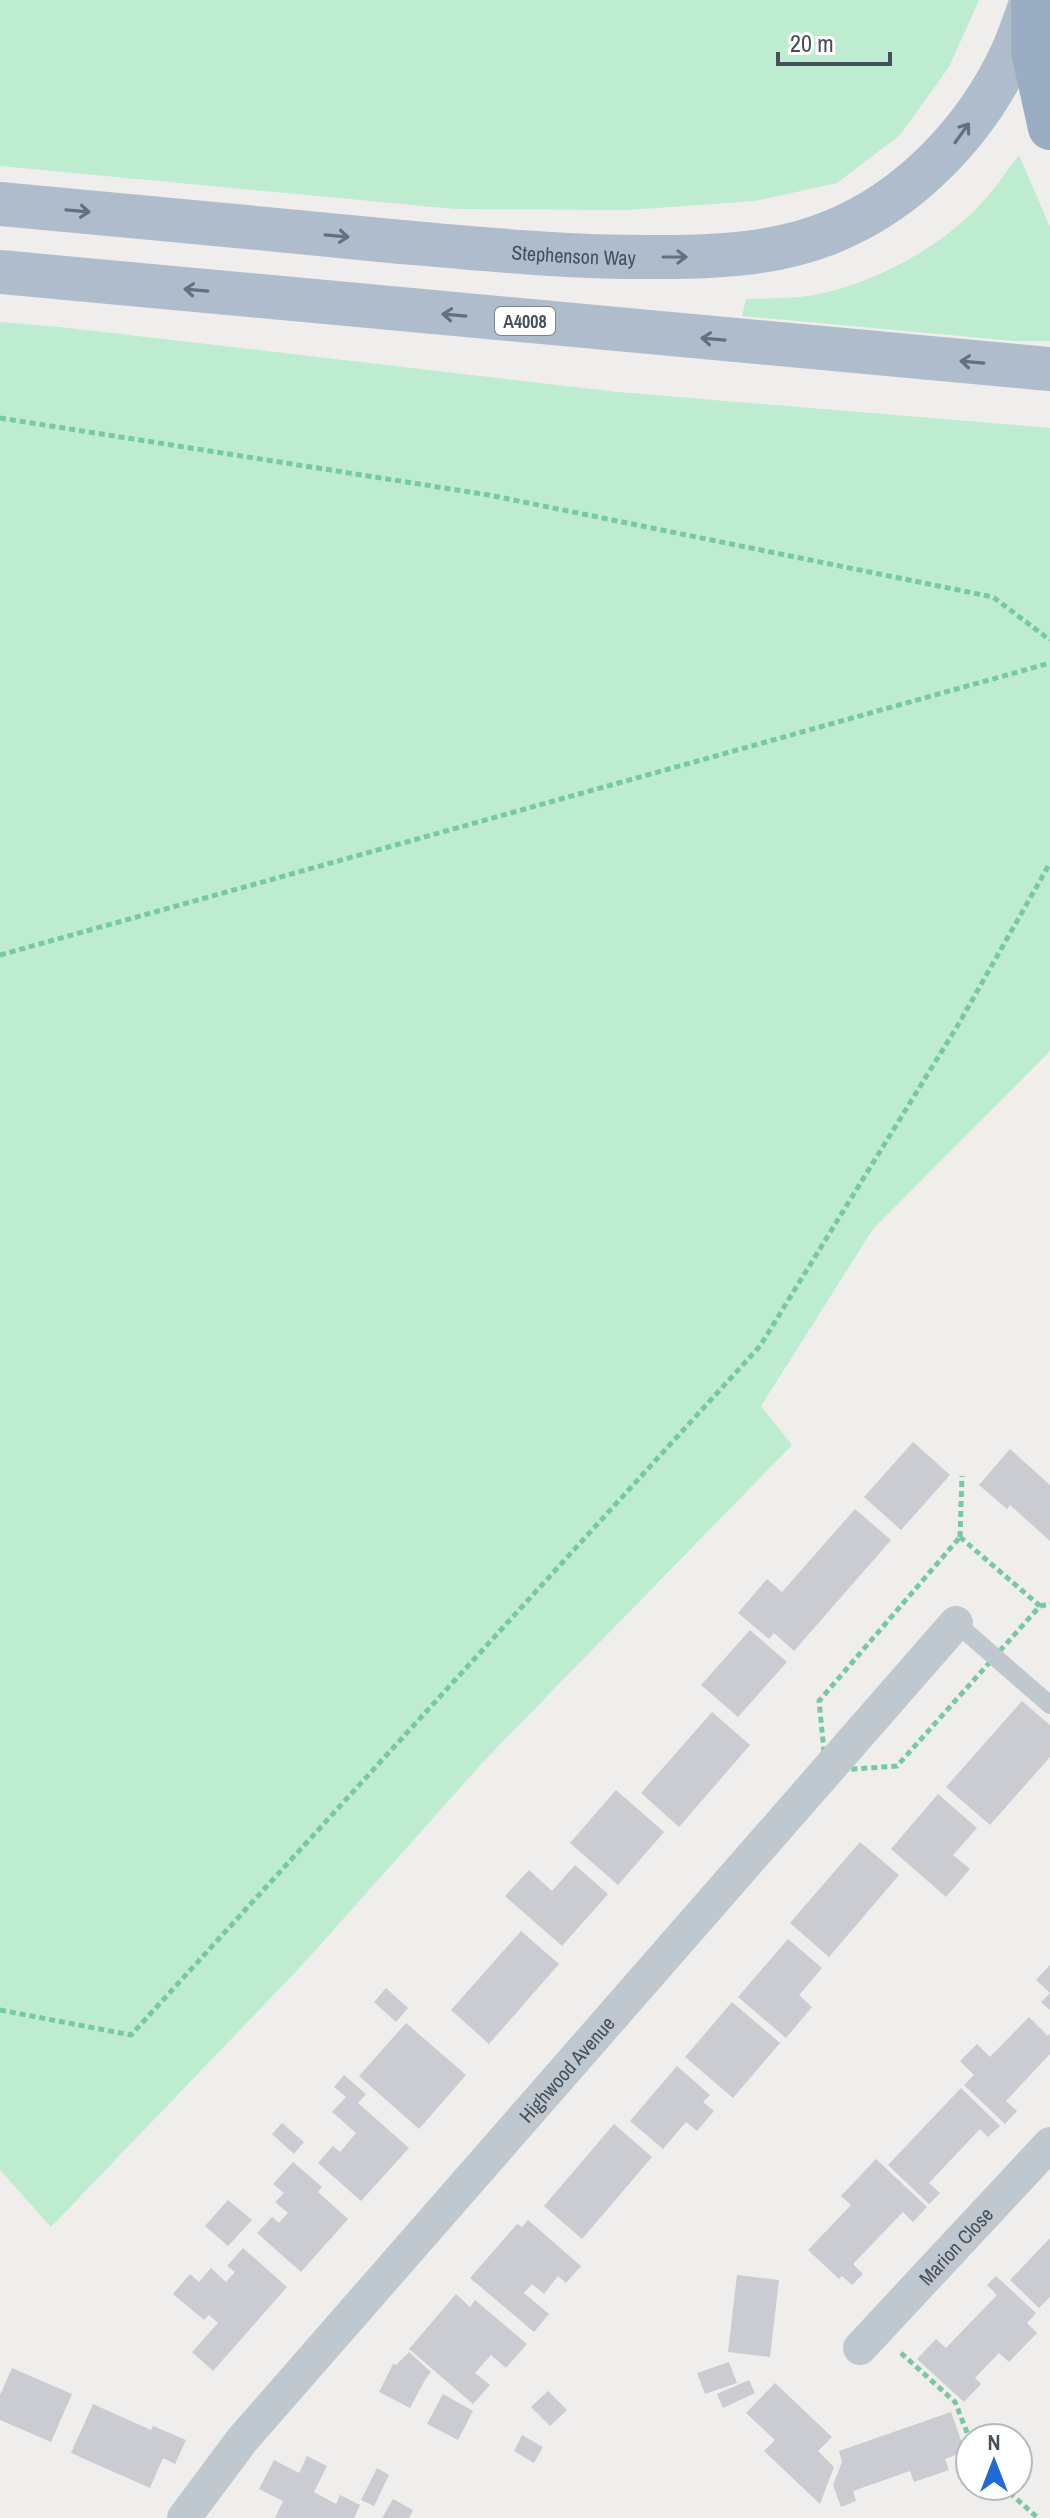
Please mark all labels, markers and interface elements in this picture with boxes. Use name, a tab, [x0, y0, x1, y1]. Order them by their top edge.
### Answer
scale bar	[778, 16, 890, 66]
text: 20 m	[790, 27, 834, 59]
one-way arrow	[953, 123, 970, 144]
one-way arrow	[64, 204, 91, 219]
one-way arrow	[323, 228, 349, 243]
street label: Stephenson Way	[511, 238, 637, 271]
one-way arrow	[661, 249, 688, 265]
one-way arrow	[183, 283, 210, 298]
one-way arrow	[442, 307, 468, 322]
road number: A4008	[495, 307, 555, 335]
one-way arrow	[700, 331, 727, 346]
one-way arrow	[959, 354, 986, 369]
street label: Highwood Avenue	[512, 2010, 620, 2128]
street label: Marion Close	[912, 2201, 999, 2290]
north arrow	[954, 2422, 1034, 2502]
text: N	[987, 2427, 1001, 2457]

